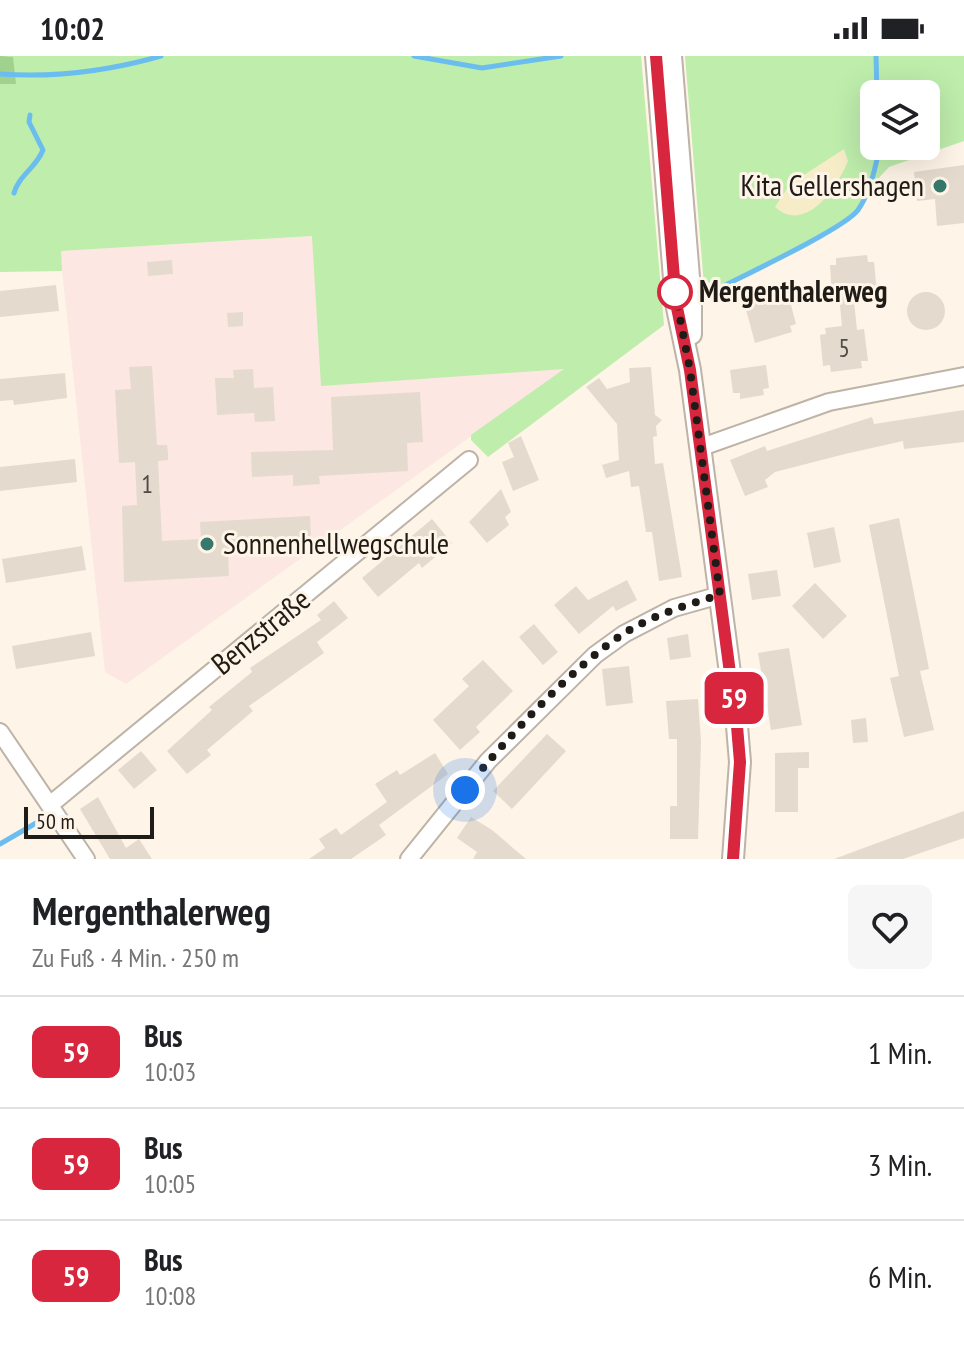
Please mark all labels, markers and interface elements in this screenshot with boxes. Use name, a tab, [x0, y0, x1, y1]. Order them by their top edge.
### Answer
text: 10:02	[40, 9, 105, 48]
map controls	[860, 80, 940, 160]
button: layers	[860, 80, 940, 160]
place label: Kita Gellershagen	[740, 165, 924, 204]
marker: Kita Gellershagen	[931, 177, 949, 195]
place label: Mergenthalerweg	[699, 271, 887, 310]
marker: Mergenthalerweg	[658, 275, 692, 309]
house number: 5	[838, 331, 850, 364]
house number: 1	[141, 467, 153, 500]
place label: Sonnenhellwegschule	[223, 523, 449, 562]
marker: Sonnenhellwegschule	[198, 535, 216, 553]
street label: Benzstraße	[203, 579, 317, 683]
line badge: 59	[698, 672, 770, 724]
text: 59	[721, 679, 747, 716]
your location	[445, 770, 485, 810]
scale bar	[24, 803, 154, 839]
text: 50 m	[36, 807, 75, 835]
button: heart	[848, 885, 932, 969]
text: Mergenthalerweg	[32, 886, 271, 935]
text: Zu Fuß · 4 Min. · 250 m	[32, 941, 239, 974]
text: Bus	[144, 1016, 183, 1055]
text: 59	[63, 1033, 89, 1070]
text: 1 Min.	[868, 1033, 932, 1072]
text: 10:03	[144, 1055, 196, 1088]
text: Bus	[144, 1128, 183, 1167]
text: 59	[63, 1145, 89, 1182]
text: 3 Min.	[868, 1145, 932, 1184]
text: 10:05	[144, 1167, 196, 1200]
text: Bus	[144, 1240, 183, 1279]
text: 59	[63, 1257, 89, 1294]
text: 6 Min.	[868, 1257, 932, 1296]
text: 10:08	[144, 1279, 196, 1312]

